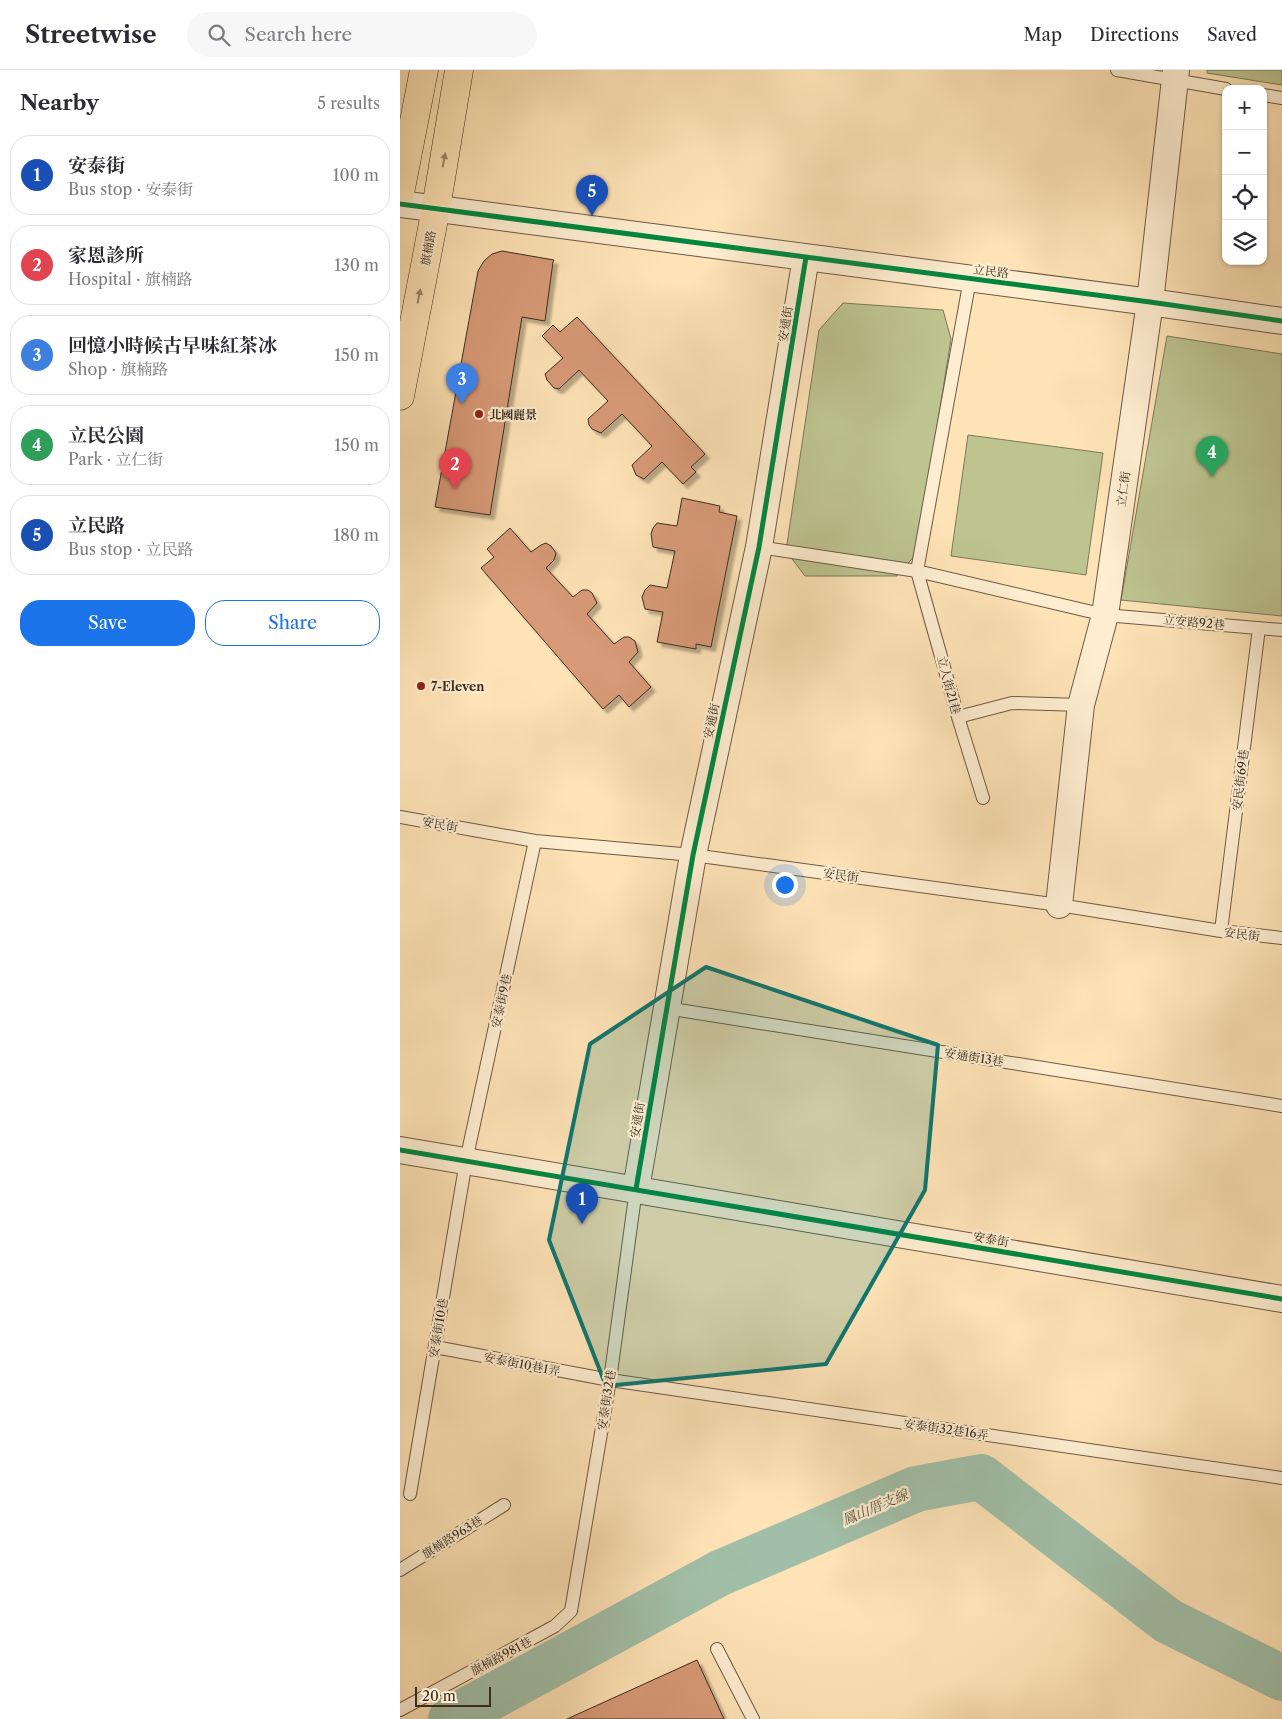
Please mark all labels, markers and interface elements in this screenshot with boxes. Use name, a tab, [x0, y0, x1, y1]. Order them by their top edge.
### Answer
search box	[187, 12, 537, 57]
text: Streetwise	[25, 20, 157, 49]
icon: search	[205, 21, 233, 49]
text: Search here	[245, 23, 352, 46]
text: Map	[1023, 24, 1062, 46]
text: Directions	[1090, 24, 1179, 46]
text: Saved	[1207, 24, 1257, 46]
map controls	[1222, 85, 1267, 265]
button: +	[1222, 85, 1267, 130]
text: Nearby	[20, 90, 99, 115]
text: 5 results	[317, 93, 380, 113]
button: −	[1222, 130, 1267, 175]
one-way arrow	[441, 152, 449, 168]
text: 安泰街	[68, 154, 125, 177]
text: 1	[33, 165, 41, 185]
text: 100 m	[333, 165, 379, 185]
pin: 5	[576, 175, 608, 216]
button: locate	[1222, 175, 1267, 220]
text: Bus stop · 安泰街	[68, 179, 194, 199]
button: layers	[1222, 220, 1267, 265]
street label: 旗楠路	[417, 229, 439, 267]
text: 家恩診所	[68, 244, 144, 267]
text: 2	[32, 255, 42, 275]
text: 130 m	[334, 255, 379, 275]
street label: 立民路	[972, 261, 1010, 281]
text: Hospital · 旗楠路	[68, 269, 193, 289]
one-way arrow	[415, 289, 423, 304]
street label: 安通街	[775, 304, 795, 343]
text: 回憶小時候古早味紅茶冰	[68, 334, 277, 357]
text: 3	[32, 345, 42, 365]
text: 150 m	[334, 345, 379, 365]
text: Shop · 旗楠路	[68, 359, 168, 379]
pin: 3	[446, 363, 478, 404]
place label: 北國麗景	[489, 407, 537, 422]
marker: 北國麗景	[473, 408, 485, 420]
text: 立民公園	[68, 424, 144, 447]
text: 4	[32, 435, 42, 455]
text: 150 m	[334, 435, 379, 455]
pin: 4	[1196, 436, 1228, 477]
pin: 2	[439, 448, 471, 489]
text: Park · 立仁街	[68, 449, 163, 469]
street label: 立仁街	[1113, 469, 1133, 508]
text: 立民路	[68, 514, 125, 537]
text: 5	[33, 525, 41, 545]
text: 180 m	[333, 525, 379, 545]
text: Bus stop · 立民路	[68, 539, 194, 559]
button: Save	[20, 600, 195, 646]
button: Share	[205, 600, 380, 646]
street label: 立安路92巷	[1162, 612, 1226, 632]
street label: 立人街21巷	[934, 654, 964, 716]
place label: 7-Eleven	[431, 679, 485, 694]
marker: 7-Eleven	[415, 680, 427, 692]
street label: 安通街	[700, 701, 722, 740]
street label: 安民街69巷	[1229, 748, 1251, 812]
street label: 安民街	[421, 813, 460, 835]
street label: 安民街	[822, 865, 861, 885]
your location	[772, 872, 798, 898]
street label: 安民街	[1223, 924, 1262, 944]
street label: 安泰街9巷	[488, 973, 514, 1029]
street label: 安通街13巷	[943, 1045, 1005, 1069]
street label: 安通街	[627, 1100, 647, 1139]
pin: 1	[566, 1183, 598, 1224]
street label: 安泰街	[972, 1228, 1011, 1250]
street label: 安泰街10巷	[425, 1297, 451, 1359]
street label: 安泰街10巷1弄	[482, 1349, 562, 1379]
street label: 安泰街32巷	[594, 1368, 618, 1432]
street label: 安泰街32巷16弄	[903, 1416, 989, 1442]
water label: 鳳山厝支線	[839, 1484, 913, 1529]
street label: 旗楠路963巷	[419, 1512, 485, 1562]
street label: 旗楠路981巷	[468, 1634, 534, 1678]
scale bar	[415, 1684, 491, 1707]
text: 20 m	[422, 1687, 456, 1705]

